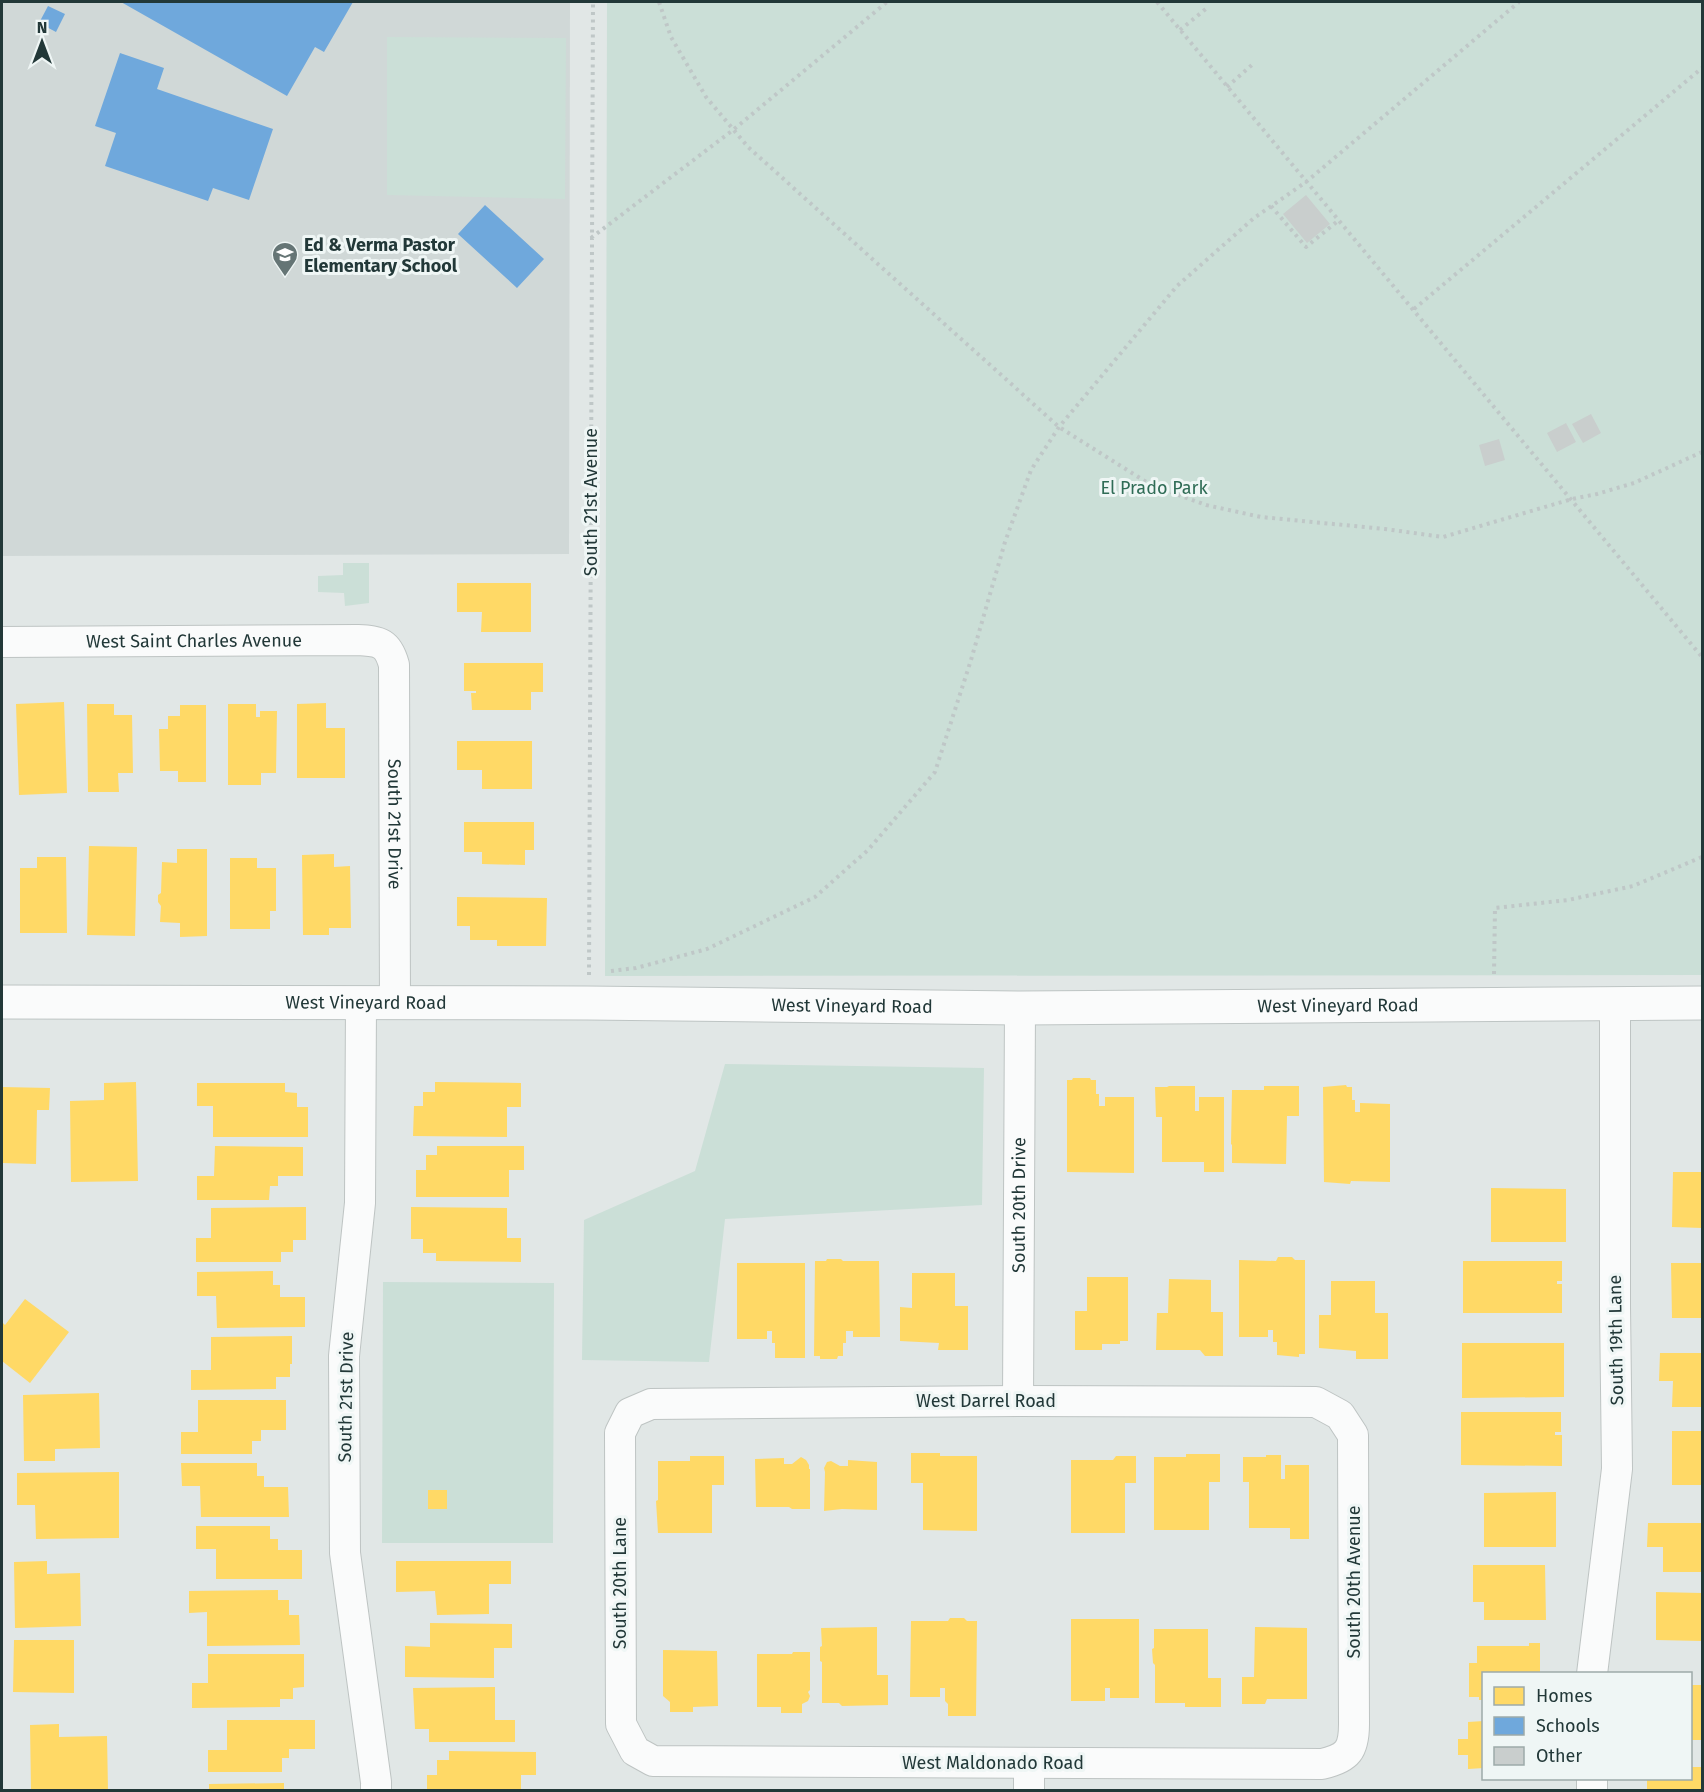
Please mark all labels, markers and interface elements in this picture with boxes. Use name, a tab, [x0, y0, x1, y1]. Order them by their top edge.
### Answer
north arrow	[12, 12, 72, 72]
text: N	[37, 18, 47, 37]
place label: Ed & Verma Pastor Elementary School	[304, 234, 458, 277]
school or university icon: Ed & Verma Pastor Elementary School	[270, 240, 300, 278]
street label: South 21st Avenue	[580, 428, 602, 576]
park label: El Prado Park	[1100, 477, 1208, 499]
street label: West Saint Charles Avenue	[86, 629, 302, 653]
street label: South 21st Drive	[383, 759, 406, 890]
street label: West Vineyard Road	[285, 991, 447, 1014]
street label: West Vineyard Road	[771, 994, 933, 1018]
street label: West Vineyard Road	[1257, 994, 1419, 1017]
street label: South 20th Drive	[1008, 1137, 1030, 1273]
street label: South 19th Lane	[1604, 1275, 1628, 1405]
street label: South 21st Drive	[334, 1331, 358, 1463]
street label: West Darrel Road	[916, 1390, 1056, 1412]
street label: South 20th Avenue	[1343, 1505, 1365, 1659]
street label: South 20th Lane	[609, 1517, 631, 1649]
legend	[1482, 1672, 1692, 1780]
text: Homes	[1536, 1685, 1592, 1707]
text: Schools	[1536, 1715, 1600, 1737]
text: Other	[1536, 1745, 1582, 1767]
street label: West Maldonado Road	[902, 1752, 1084, 1774]

